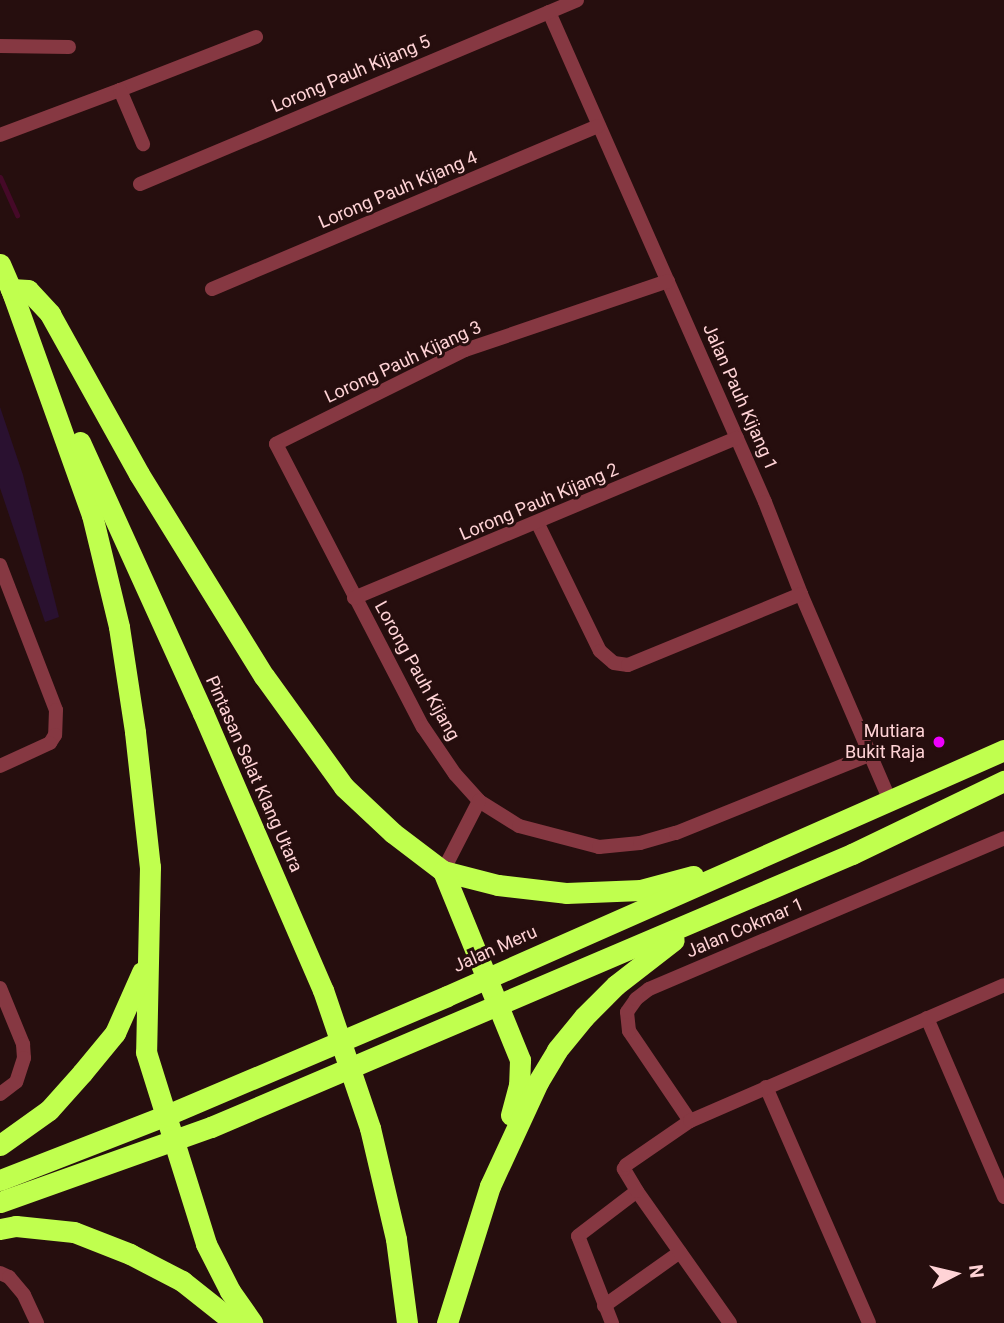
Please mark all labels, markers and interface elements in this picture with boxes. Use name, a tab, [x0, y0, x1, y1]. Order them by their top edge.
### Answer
street label: Lorong Pauh Kijang 5	[268, 31, 434, 117]
street label: Lorong Pauh Kijang 4	[315, 147, 481, 233]
street label: Lorong Pauh Kijang 3	[321, 316, 485, 408]
street label: Jalan Pauh Kijang 1	[698, 320, 782, 474]
street label: Lorong Pauh Kijang 2	[456, 459, 622, 545]
street label: Lorong Pauh Kijang	[370, 598, 464, 744]
street label: Pintasan Selat Klang Utara	[201, 673, 307, 875]
place label: Mutiara Bukit Raja	[845, 721, 925, 764]
marker: Mutiara Bukit Raja	[931, 734, 947, 750]
street label: Jalan Cokmar 1	[683, 894, 807, 962]
street label: Jalan Meru	[450, 921, 540, 977]
north arrow	[920, 1239, 990, 1309]
text: N	[964, 1263, 989, 1279]

